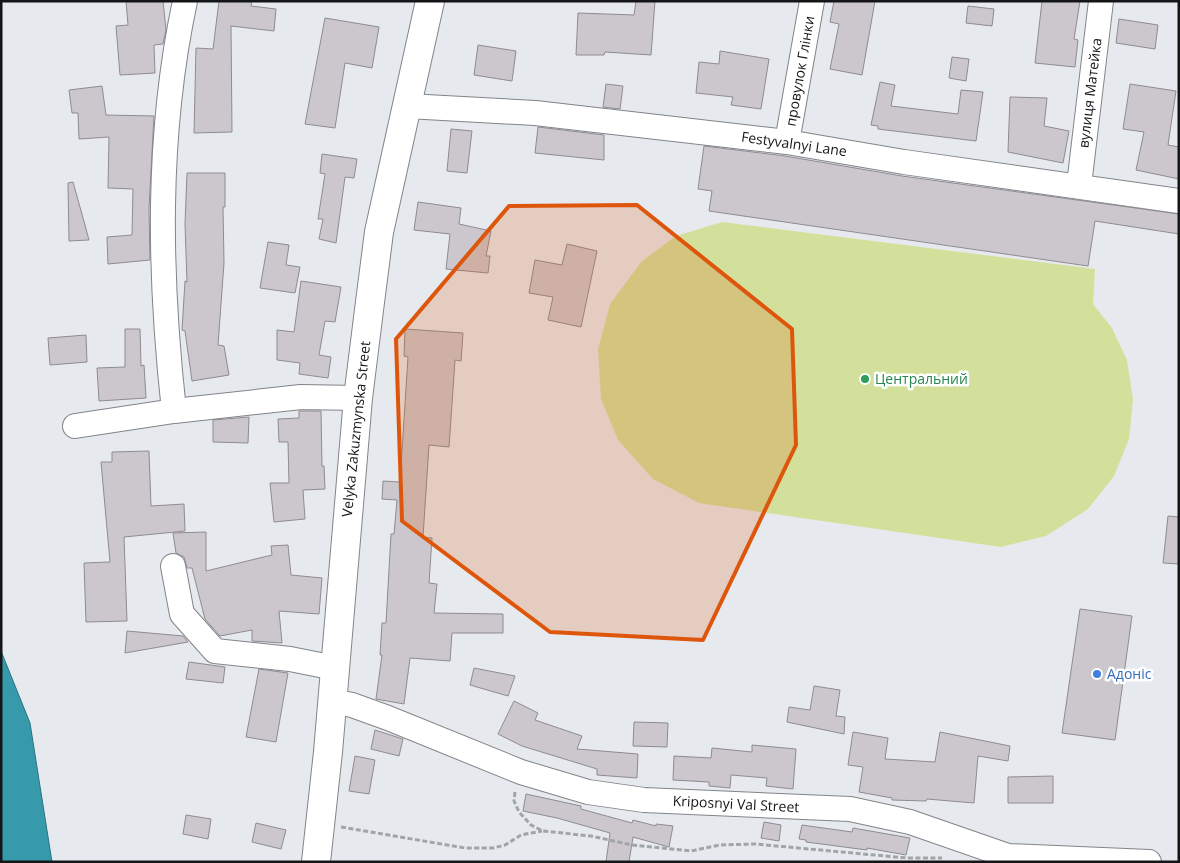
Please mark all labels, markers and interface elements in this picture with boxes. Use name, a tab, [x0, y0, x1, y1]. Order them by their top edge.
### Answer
street label: провулок Глінки	[780, 14, 819, 128]
street label: вулиця Матейка	[1073, 37, 1106, 149]
street label: Festyvalnyi Lane	[740, 127, 848, 160]
street label: Velyka Zakuzmynska Street	[337, 340, 374, 518]
place label: Центральний	[875, 369, 968, 388]
marker: Центральний	[859, 373, 871, 385]
place label: Адоніс	[1107, 664, 1152, 683]
marker: Адоніс	[1091, 668, 1103, 680]
street label: Kriposnyi Val Street	[672, 791, 800, 816]

